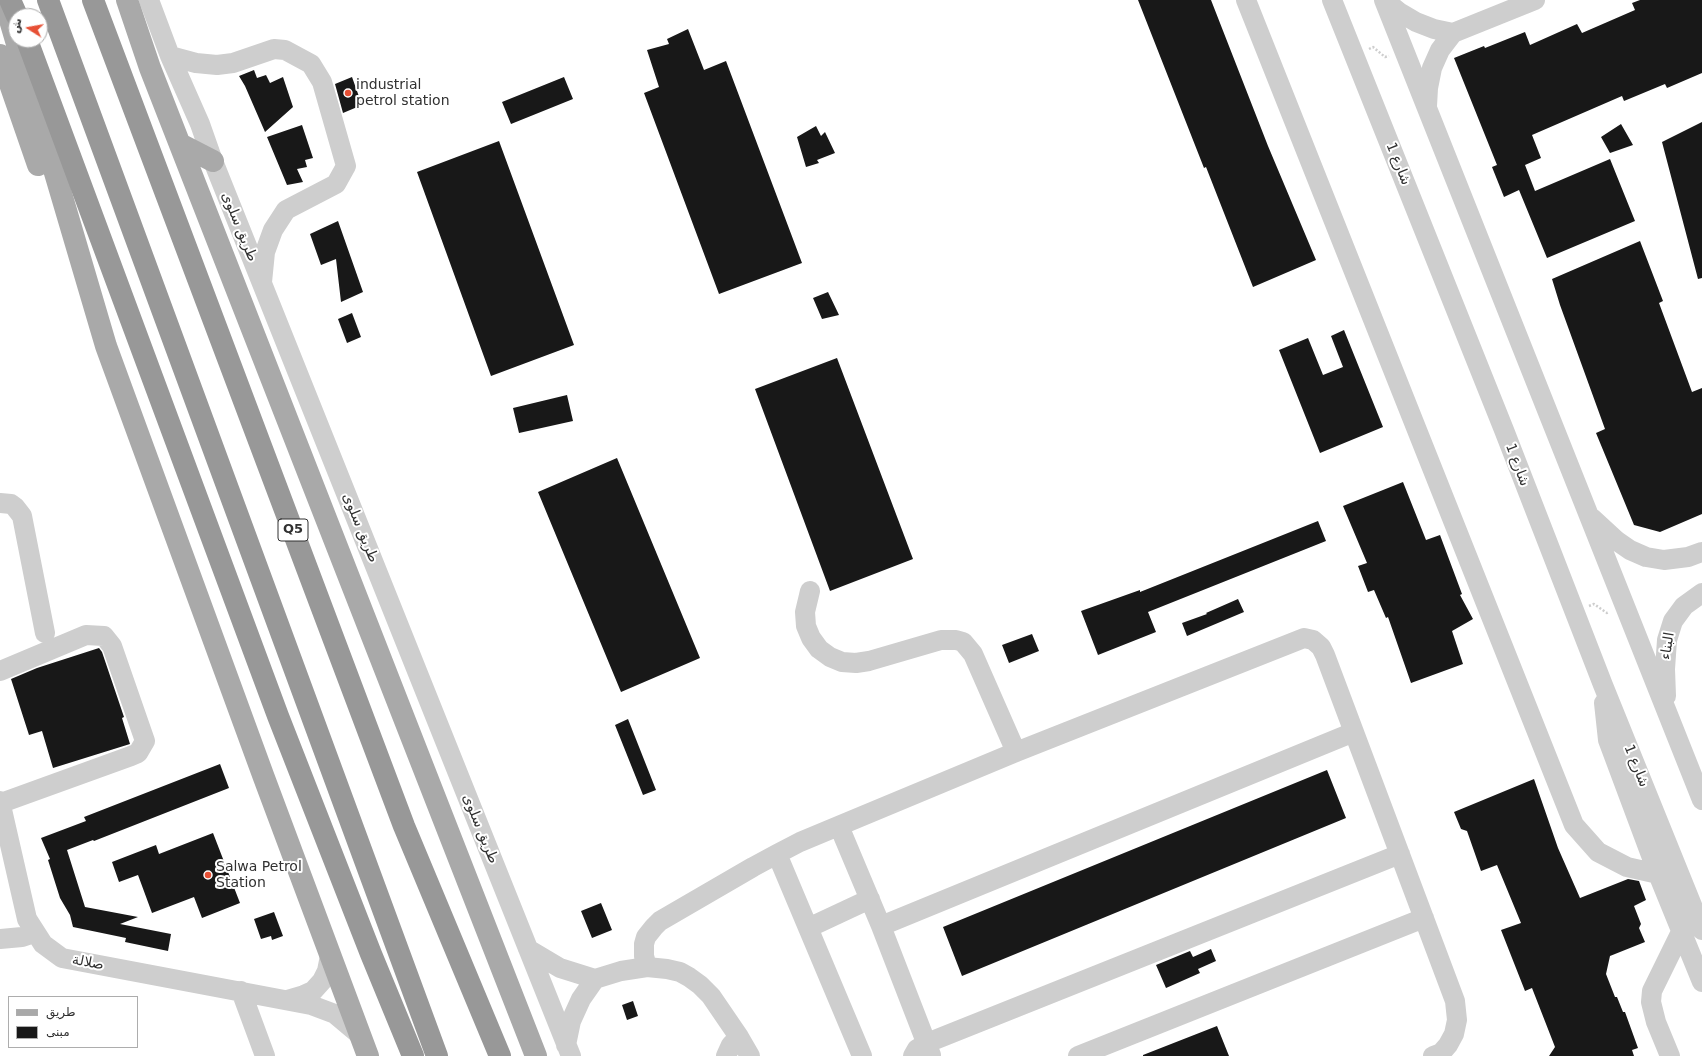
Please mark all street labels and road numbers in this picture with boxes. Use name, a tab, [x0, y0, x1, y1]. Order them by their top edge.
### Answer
street label: شارع 1	[1382, 140, 1414, 188]
street label: طريق سلوى	[217, 190, 261, 264]
street label: شارع 1	[1501, 441, 1533, 489]
street label: طريق سلوى	[338, 491, 382, 565]
road number: Q5	[278, 519, 308, 541]
street label: البناء	[1658, 631, 1678, 661]
street label: شارع 1	[1620, 742, 1652, 790]
street label: طريق سلوى	[458, 792, 502, 866]
street label: صلالة	[71, 952, 105, 974]

